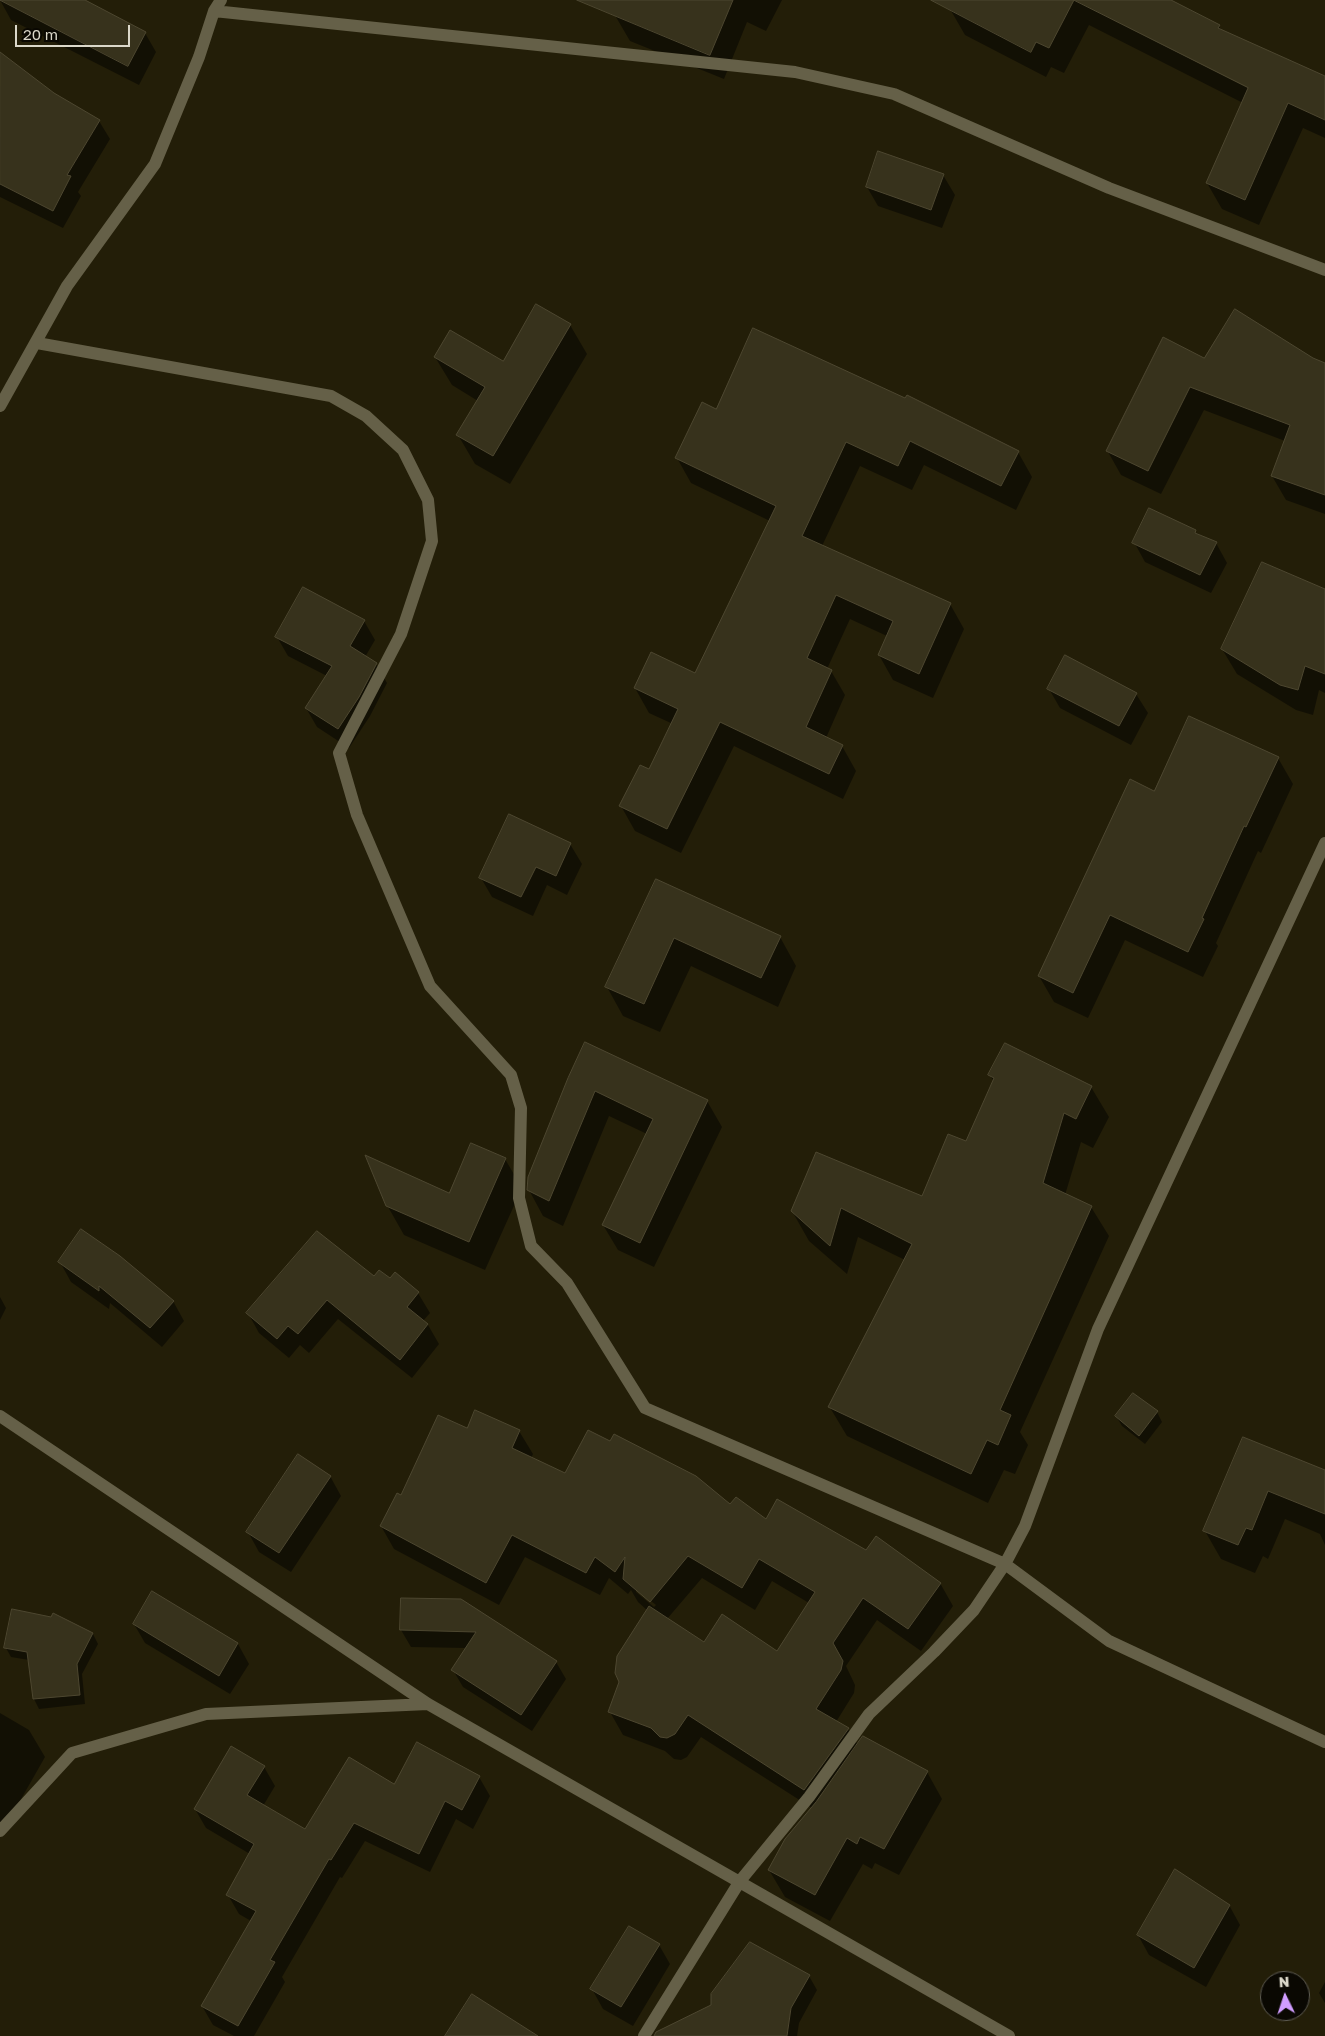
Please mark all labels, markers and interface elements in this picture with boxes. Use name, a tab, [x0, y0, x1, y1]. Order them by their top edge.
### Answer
scale bar	[18, 15, 132, 47]
text: 20 m	[23, 25, 58, 43]
north arrow	[1260, 1971, 1310, 2021]
text: N	[1278, 1973, 1290, 1990]

